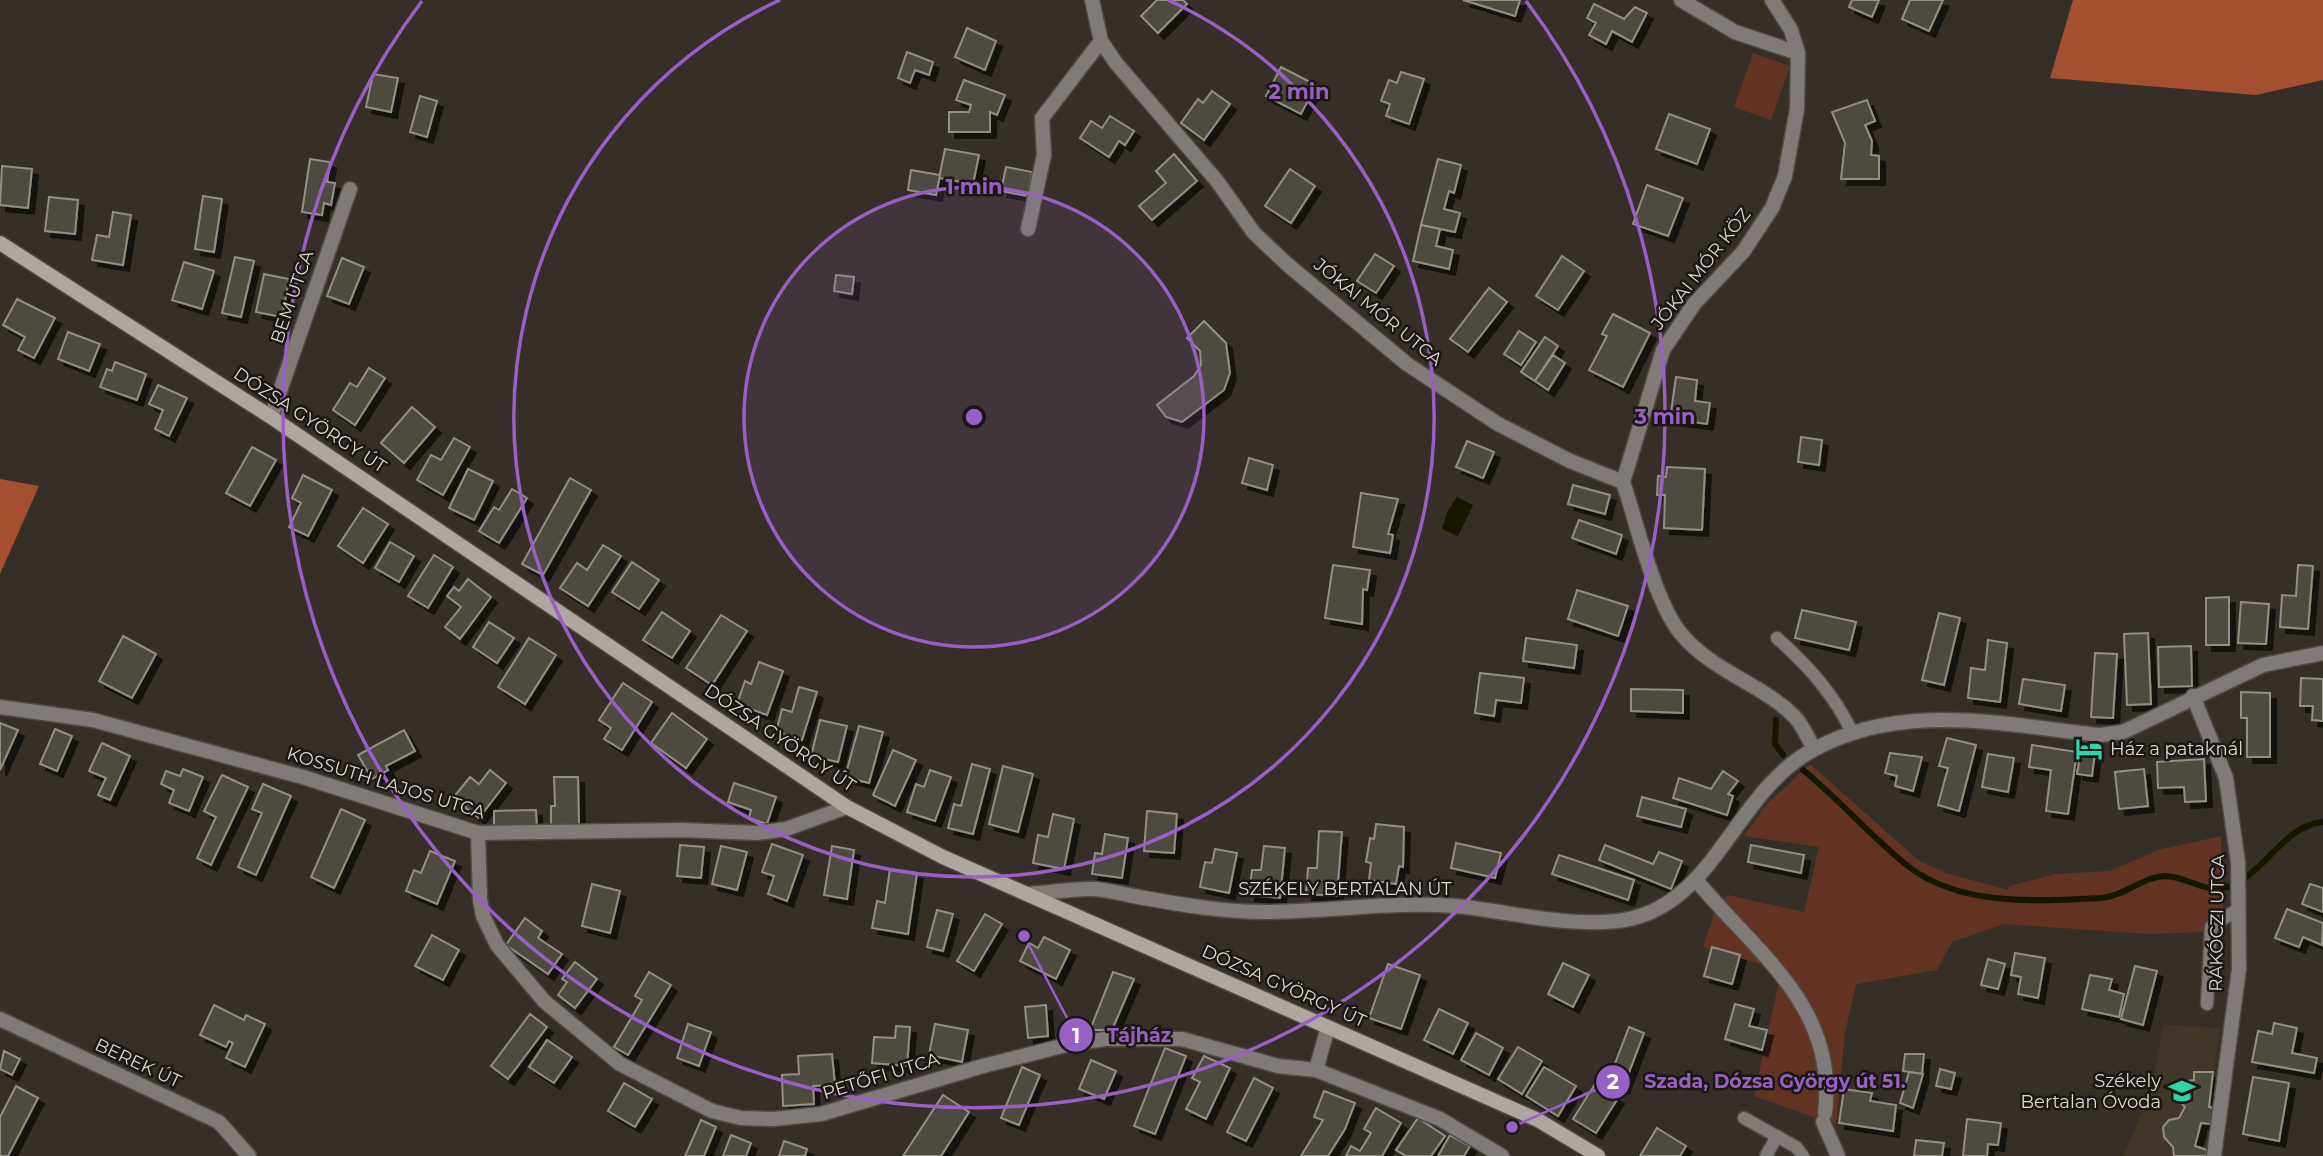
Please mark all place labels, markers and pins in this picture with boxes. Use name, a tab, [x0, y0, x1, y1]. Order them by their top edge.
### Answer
centre of rings	[962, 405, 986, 429]
hotel icon: Ház a pataknál	[2074, 734, 2104, 764]
place label: Ház a pataknál	[2110, 738, 2243, 760]
callout: Tájház	[1058, 1015, 1185, 1055]
callout: Szada, Dózsa György út 51.	[1595, 1062, 1920, 1102]
place label: Székely Bertalan Óvoda	[2020, 1070, 2161, 1113]
school or university icon: Székely Bertalan Óvoda	[2167, 1076, 2197, 1106]

